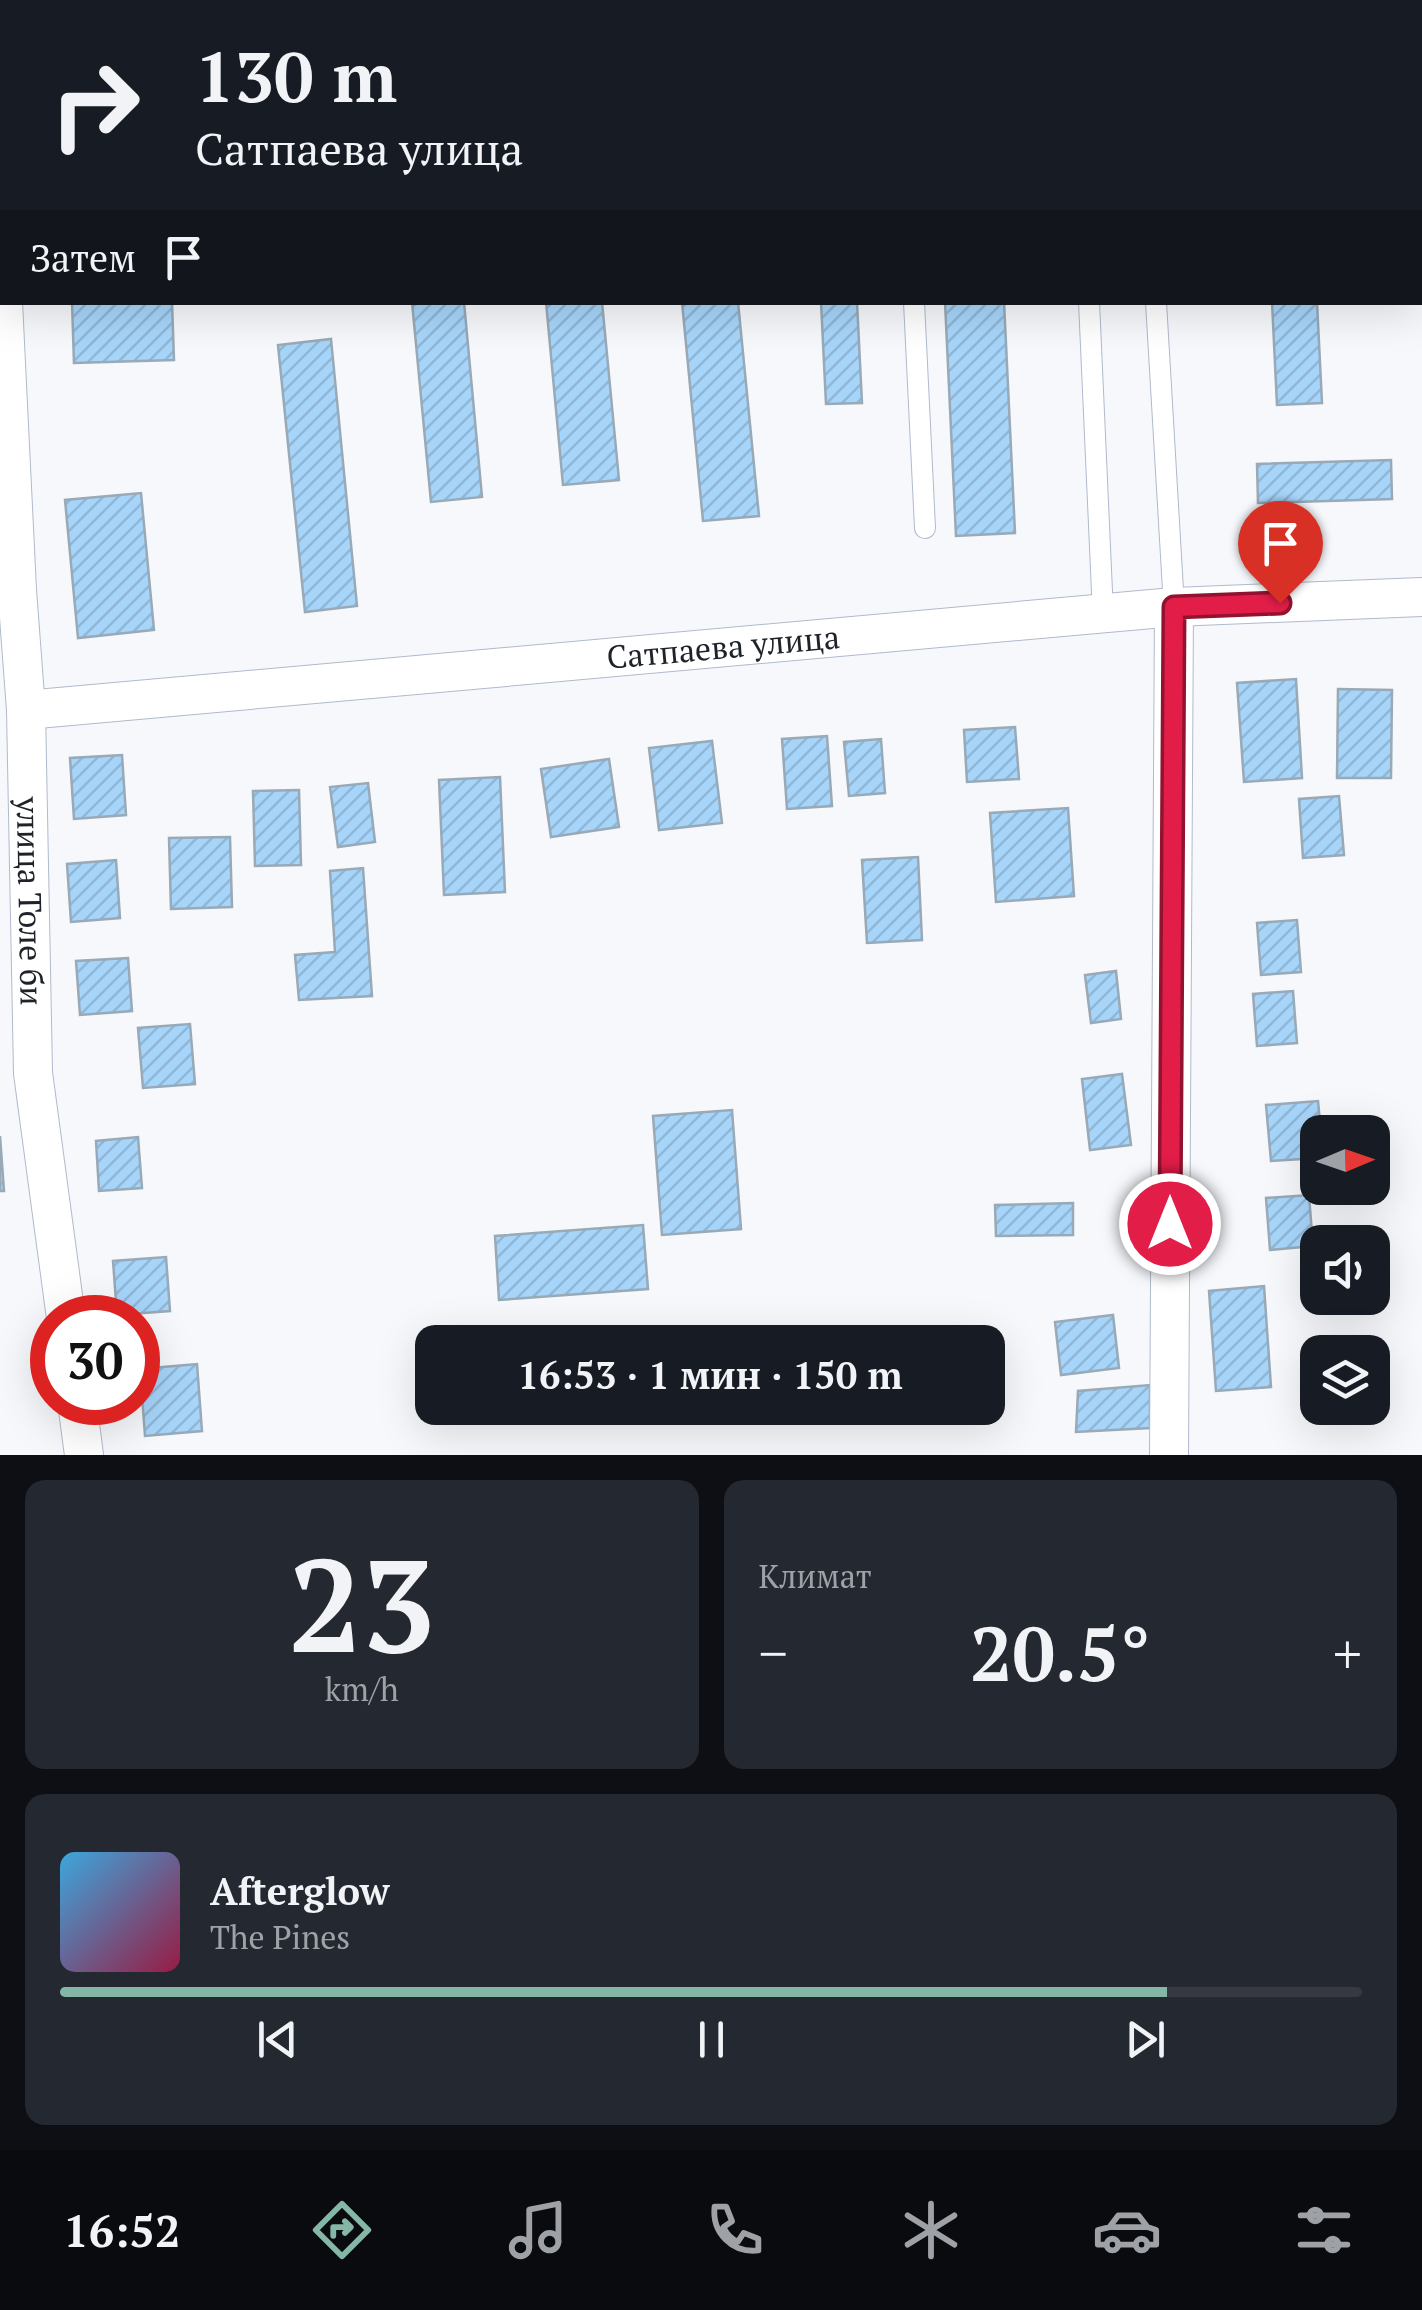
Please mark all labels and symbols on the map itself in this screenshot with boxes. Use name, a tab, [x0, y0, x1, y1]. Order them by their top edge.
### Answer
pin	[1238, 501, 1323, 604]
street label: Сатпаева улица	[605, 615, 841, 678]
street label: улица Толе би	[8, 795, 54, 1006]
north arrow	[1300, 1115, 1390, 1205]
position arrow	[1118, 1172, 1222, 1276]
speed limit sign: 30	[30, 1295, 160, 1425]

